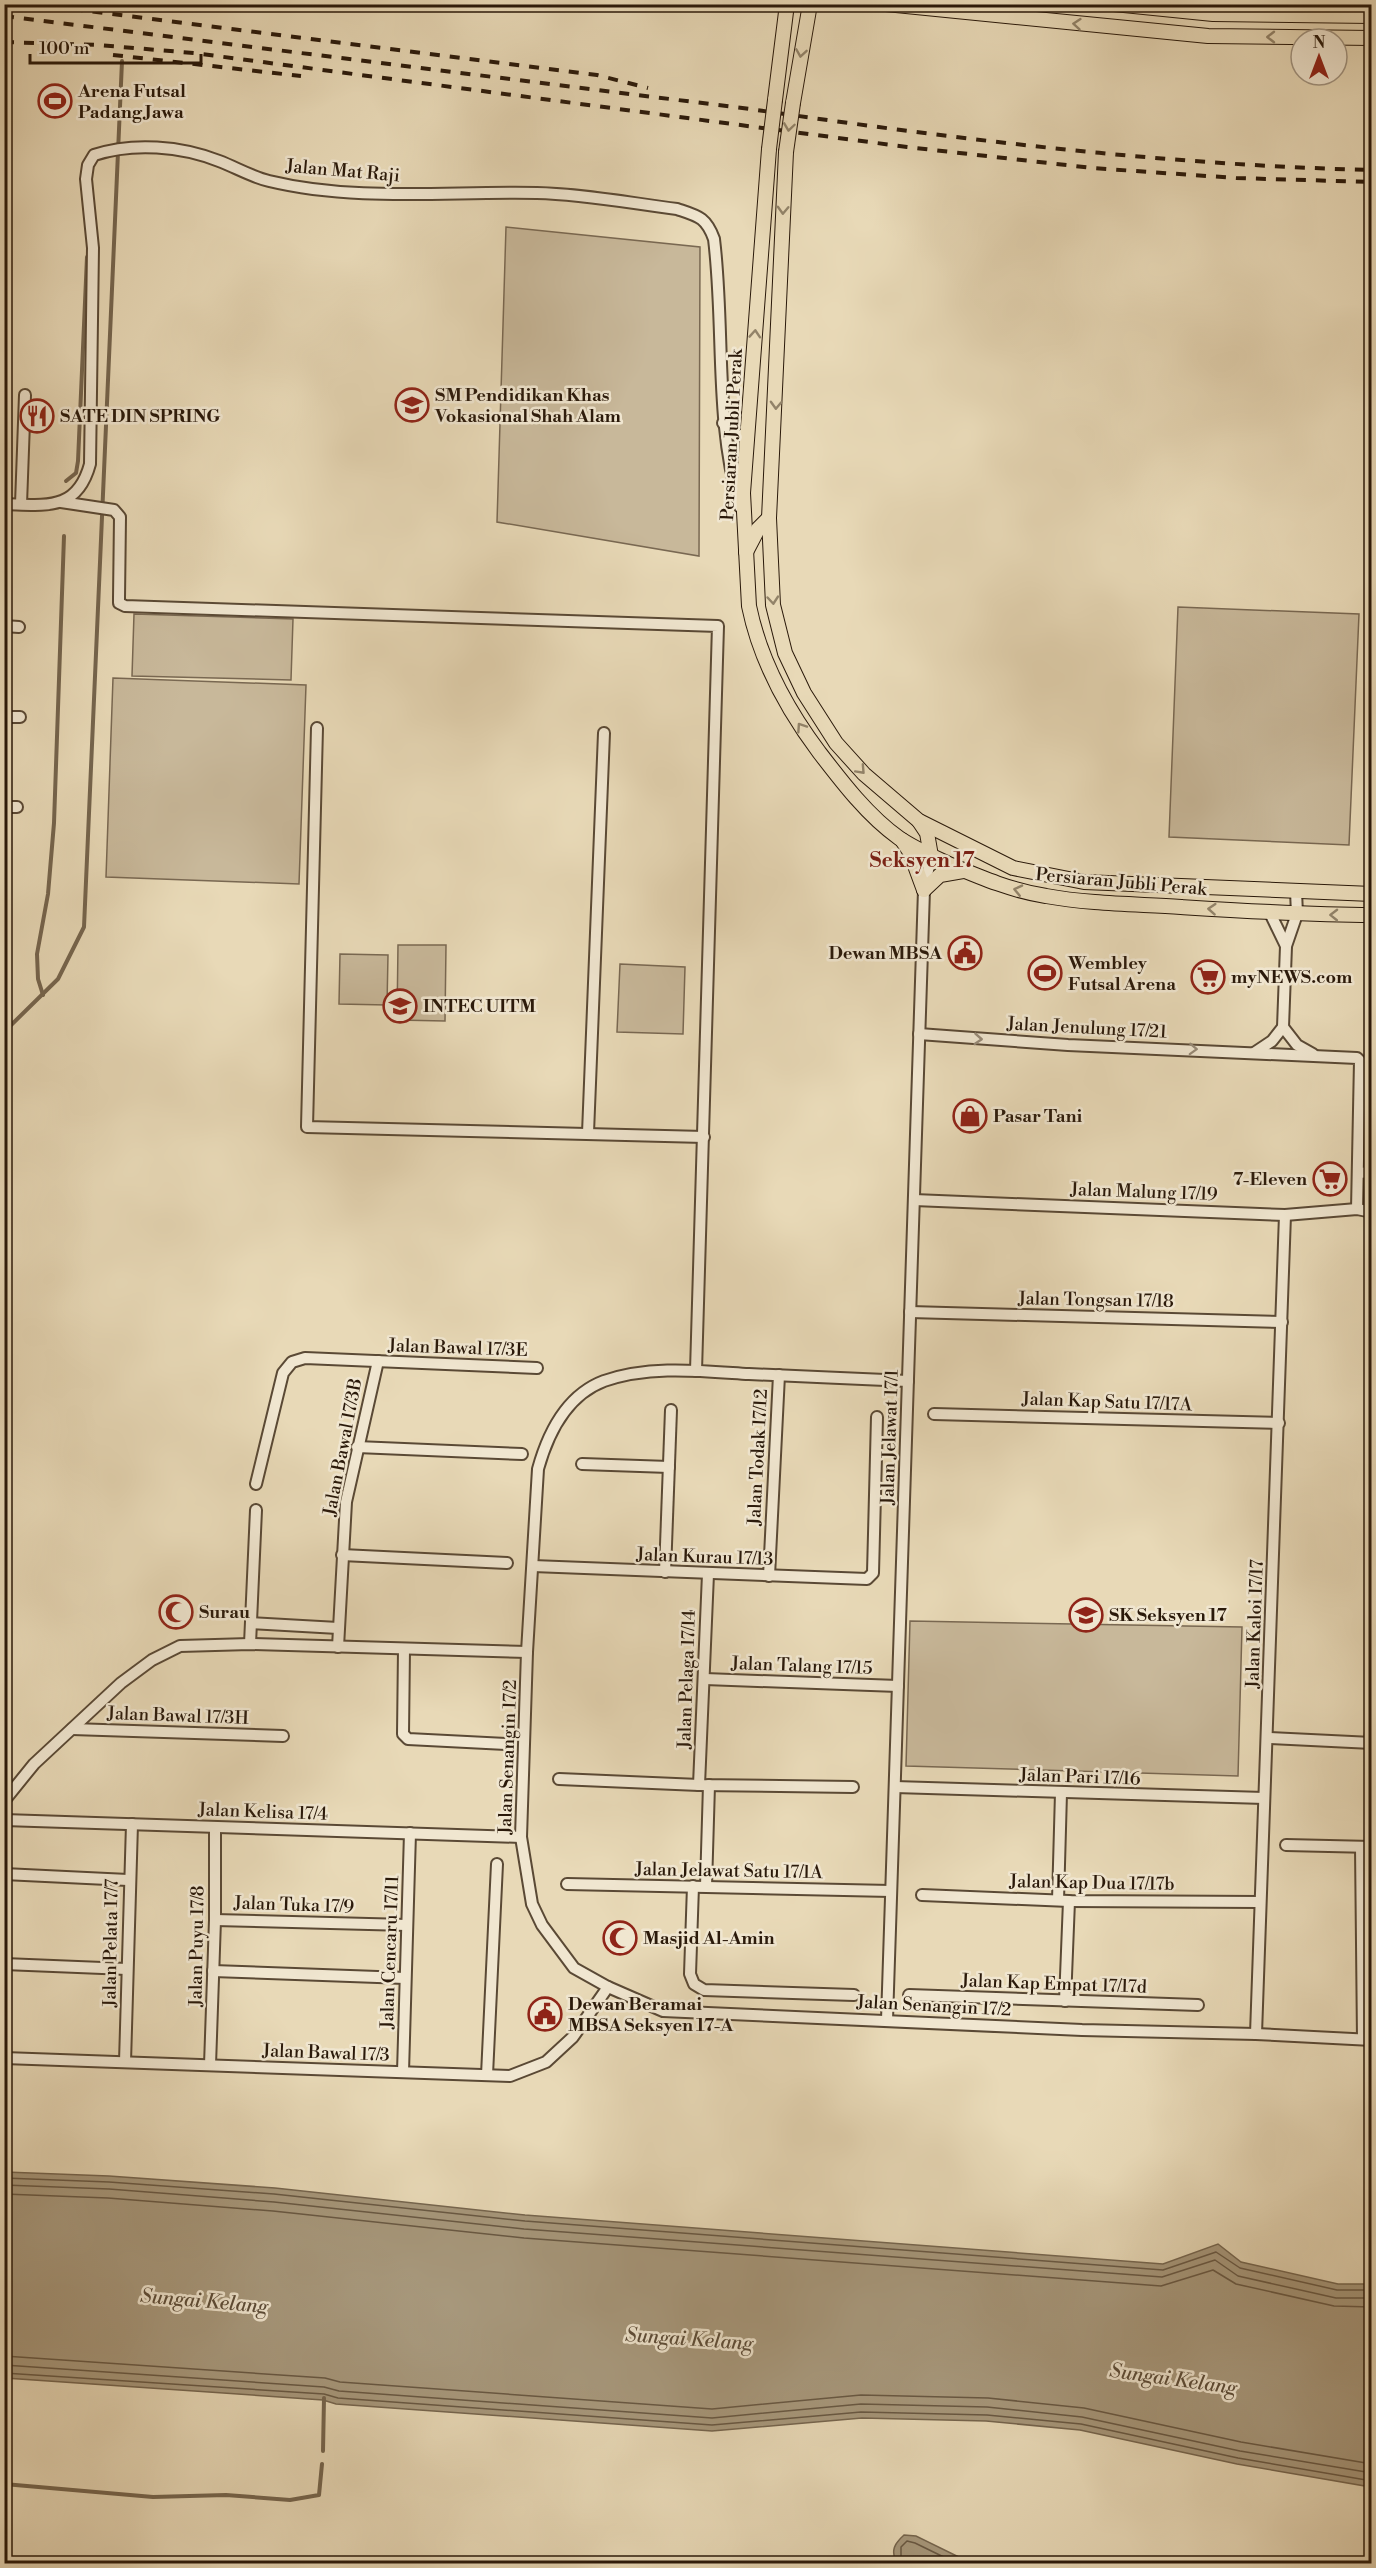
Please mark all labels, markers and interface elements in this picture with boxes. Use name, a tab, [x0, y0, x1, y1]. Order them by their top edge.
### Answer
one-way arrow	[1072, 18, 1081, 31]
scale bar	[30, 27, 201, 65]
north arrow	[1289, 27, 1349, 87]
one-way arrow	[1267, 31, 1276, 43]
text: N	[1313, 33, 1326, 53]
text: 100 m	[39, 37, 90, 60]
one-way arrow	[795, 48, 808, 58]
place label: Arena Futsal Padang Jawa	[77, 80, 186, 124]
sports icon: Arena Futsal Padang Jawa	[37, 83, 73, 119]
one-way arrow	[783, 122, 796, 132]
street label: Jalan Mat Raji	[284, 154, 401, 187]
one-way arrow	[777, 206, 790, 215]
one-way arrow	[749, 330, 762, 339]
street label: Persiaran Jubli Perak	[716, 347, 748, 521]
place label: SM Pendidikan Khas Vokasional Shah Alam	[434, 384, 622, 428]
school or university icon: SM Pendidikan Khas Vokasional Shah Alam	[394, 387, 430, 423]
restaurant icon: SATE DIN SPRING	[19, 398, 55, 434]
one-way arrow	[769, 401, 782, 410]
place label: SATE DIN SPRING	[60, 405, 221, 428]
one-way arrow	[766, 595, 779, 604]
one-way arrow	[797, 723, 808, 734]
one-way arrow	[854, 763, 865, 774]
district label: Seksyen 17	[869, 848, 975, 874]
street label: Persiaran Jubli Perak	[1034, 863, 1209, 901]
one-way arrow	[1014, 884, 1024, 897]
one-way arrow	[1207, 903, 1217, 916]
one-way arrow	[1330, 908, 1339, 921]
public building icon: Dewan MBSA	[947, 935, 983, 971]
place label: Dewan MBSA	[828, 942, 943, 965]
place label: Wembley Futsal Arena	[1067, 952, 1176, 996]
sports icon: Wembley Futsal Arena	[1027, 955, 1063, 991]
supermarket icon: myNEWS.com	[1190, 959, 1226, 995]
place label: myNEWS.com	[1231, 966, 1353, 989]
school or university icon: INTEC UITM	[382, 988, 418, 1024]
place label: INTEC UITM	[423, 995, 536, 1018]
street label: Jalan Jenulung 17/21	[1005, 1012, 1168, 1044]
one-way arrow	[973, 1032, 982, 1045]
one-way arrow	[1189, 1043, 1198, 1056]
shop icon: Pasar Tani	[952, 1098, 988, 1134]
place label: Pasar Tani	[993, 1105, 1083, 1128]
supermarket icon: 7-Eleven	[1312, 1161, 1348, 1197]
place label: 7-Eleven	[1233, 1168, 1307, 1191]
street label: Jalan Malung 17/19	[1069, 1178, 1218, 1206]
street label: Jalan Tongsan 17/18	[1017, 1287, 1174, 1313]
street label: Jalan Bawal 17/3E	[387, 1334, 528, 1362]
street label: Jalan Jelawat 17/1	[876, 1369, 904, 1506]
street label: Jalan Bawal 17/3B	[318, 1376, 368, 1519]
street label: Jalan Todak 17/12	[743, 1388, 773, 1527]
street label: Jalan Kap Satu 17/17A	[1021, 1388, 1193, 1416]
street label: Jalan Kurau 17/13	[635, 1543, 774, 1571]
street label: Jalan Kaloi 17/17	[1241, 1559, 1269, 1690]
mosque icon: Surau	[158, 1594, 194, 1630]
school or university icon: SK Seksyen 17	[1068, 1597, 1104, 1633]
place label: Surau	[199, 1601, 250, 1624]
place label: SK Seksyen 17	[1109, 1604, 1227, 1627]
street label: Jalan Pelaga 17/14	[673, 1609, 701, 1750]
street label: Jalan Talang 17/15	[730, 1652, 873, 1680]
street label: Jalan Senangin 17/2	[494, 1679, 522, 1836]
street label: Jalan Bawal 17/3H	[106, 1702, 250, 1730]
street label: Jalan Pari 17/16	[1018, 1763, 1141, 1791]
street label: Jalan Kelisa 17/4	[197, 1798, 329, 1826]
street label: Jalan Jelawat Satu 17/1A	[634, 1858, 824, 1884]
street label: Jalan Kap Dua 17/17b	[1008, 1870, 1175, 1896]
street label: Jalan Cencaru 17/11	[376, 1875, 404, 2030]
street label: Jalan Pelata 17/7	[98, 1879, 124, 2008]
street label: Jalan Puyu 17/8	[184, 1885, 210, 2008]
street label: Jalan Tuka 17/9	[233, 1891, 354, 1919]
mosque icon: Masjid Al-Amin	[602, 1920, 638, 1956]
place label: Masjid Al-Amin	[643, 1927, 775, 1950]
street label: Jalan Kap Empat 17/17d	[960, 1969, 1148, 1999]
street label: Jalan Senangin 17/2	[855, 1990, 1012, 2022]
place label: Dewan Beramai MBSA Seksyen 17-A	[568, 1993, 734, 2037]
public building icon: Dewan Beramai MBSA Seksyen 17-A	[527, 1996, 563, 2032]
street label: Jalan Bawal 17/3	[261, 2039, 390, 2067]
water label: Sungai Kelang	[139, 2284, 271, 2320]
water label: Sungai Kelang	[624, 2323, 755, 2357]
water label: Sungai Kelang	[1108, 2359, 1240, 2402]

